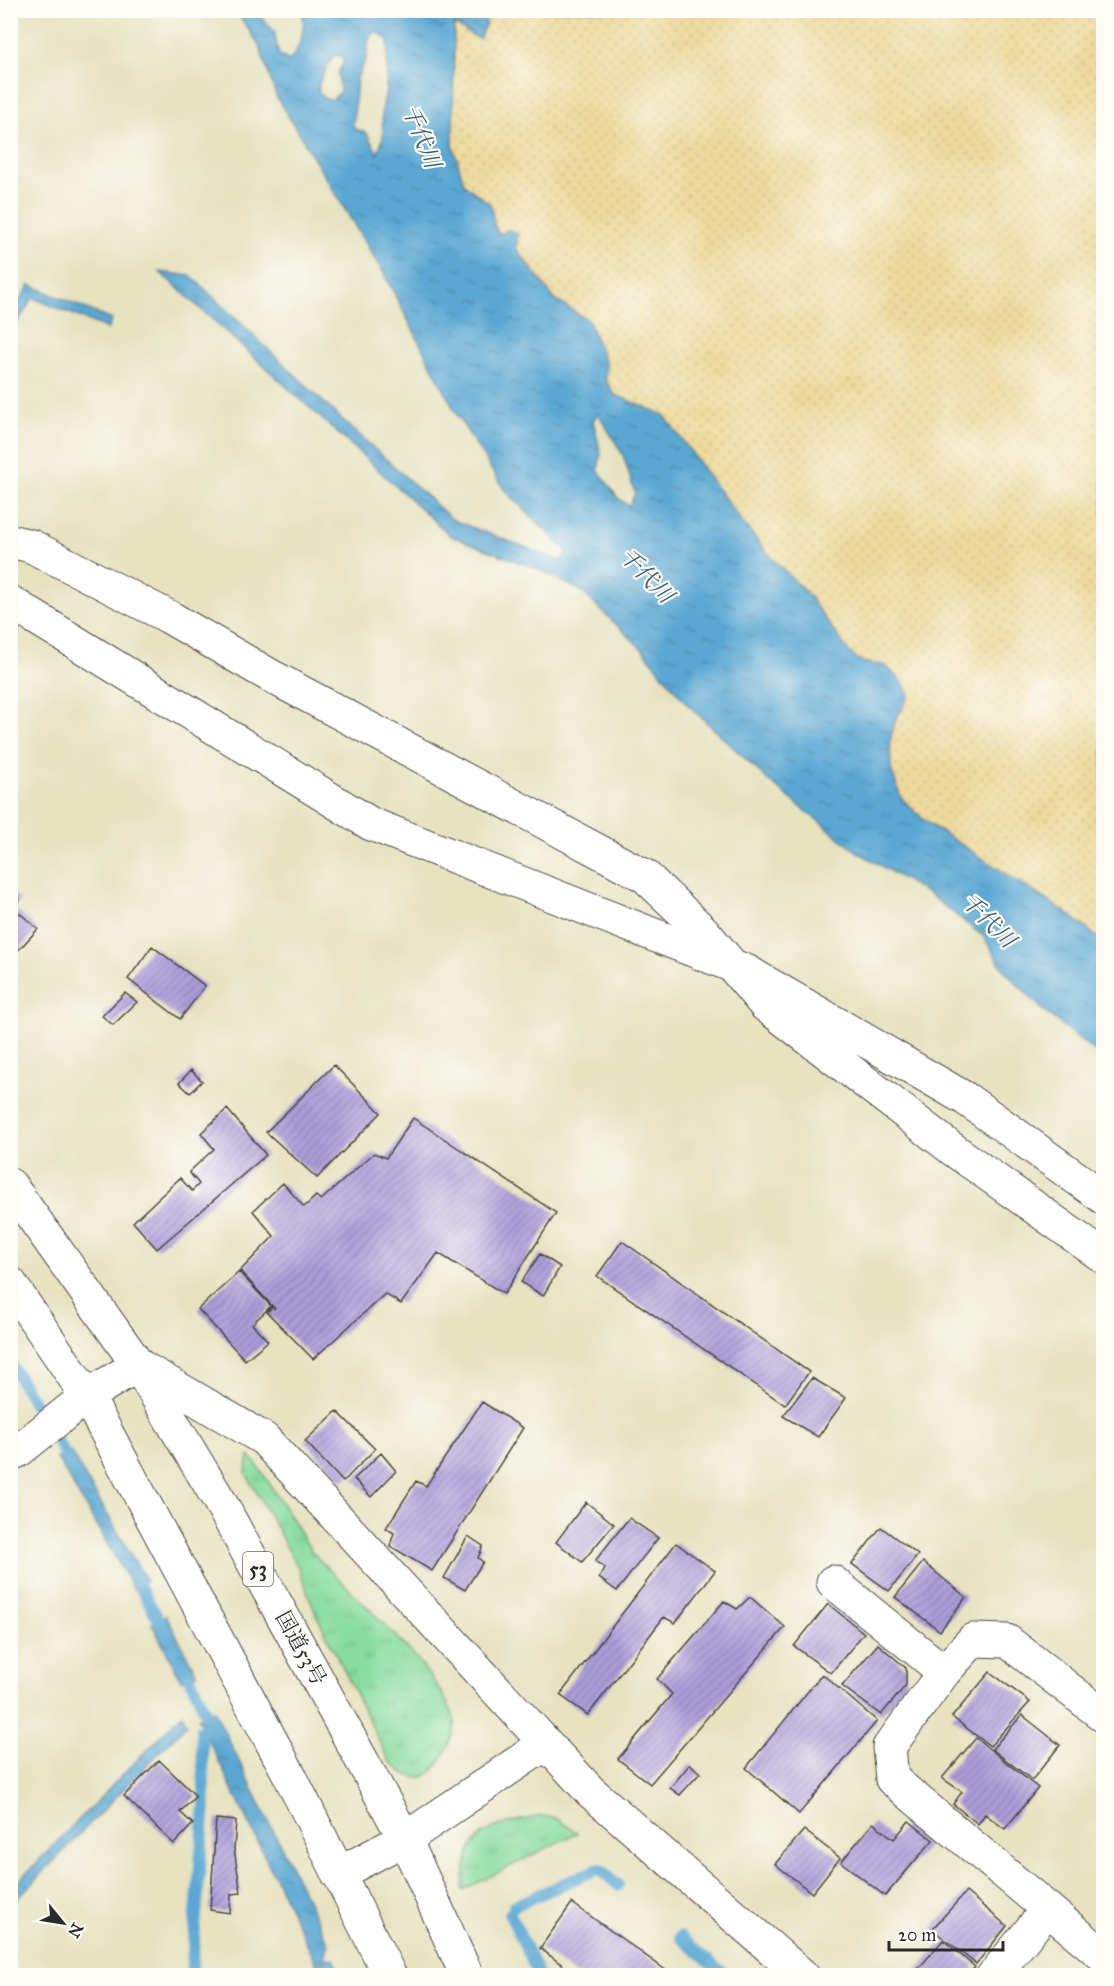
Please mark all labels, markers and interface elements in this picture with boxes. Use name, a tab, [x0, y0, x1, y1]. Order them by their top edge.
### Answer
water label: 千代川	[397, 101, 447, 174]
water label: 千代川	[614, 542, 681, 610]
water label: 千代川	[956, 887, 1023, 955]
road number: 53	[243, 1552, 273, 1586]
street label: 国道53号	[270, 1606, 332, 1690]
north arrow	[33, 1893, 93, 1953]
scale bar	[889, 1914, 1003, 1952]
text: N	[64, 1920, 87, 1941]
text: 20 m	[898, 1924, 936, 1946]

